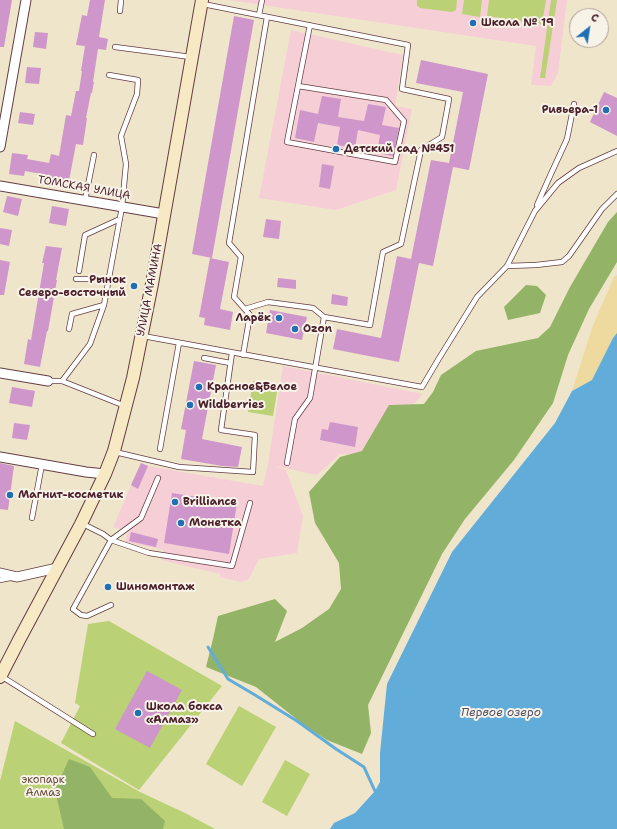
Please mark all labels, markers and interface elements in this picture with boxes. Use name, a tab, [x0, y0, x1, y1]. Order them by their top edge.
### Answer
north arrow	[569, 8, 609, 48]
text: С	[588, 10, 601, 26]
place label: Школа № 19	[481, 16, 554, 30]
marker: Школа № 19	[468, 18, 478, 28]
place label: Ривьера-1	[542, 103, 598, 117]
marker: Ривьера-1	[601, 105, 611, 115]
place label: Детский сад №451	[344, 142, 454, 156]
marker: Детский сад №451	[331, 144, 341, 154]
street label: ТОМСКАЯ УЛИЦА	[37, 173, 131, 203]
street label: УЛИЦА МАМИНА	[135, 243, 165, 337]
place label: Рынок Северо-восточный	[18, 273, 126, 299]
marker: Рынок Северо-восточный	[129, 281, 139, 291]
place label: Ларёк	[236, 311, 271, 325]
marker: Ларёк	[274, 313, 284, 323]
place label: Ozon	[303, 322, 332, 336]
marker: Ozon	[290, 324, 300, 334]
place label: Красное&Белое	[207, 380, 297, 394]
marker: Красное&Белое	[194, 382, 204, 392]
place label: Wildberries	[198, 398, 264, 412]
marker: Wildberries	[185, 400, 195, 410]
place label: Магнит-косметик	[18, 488, 123, 502]
marker: Магнит-косметик	[5, 490, 15, 500]
place label: Brilliance	[183, 495, 237, 509]
marker: Brilliance	[170, 497, 180, 507]
place label: Монетка	[189, 516, 242, 530]
marker: Монетка	[176, 518, 186, 528]
place label: Шиномонтаж	[116, 580, 195, 594]
marker: Шиномонтаж	[103, 582, 113, 592]
place label: Школа бокса «Алмаз»	[146, 700, 223, 726]
water label: Первое озеро	[461, 706, 541, 720]
marker: Школа бокса «Алмаз»	[133, 708, 143, 718]
park label: экопарк Алмаз	[21, 773, 65, 799]

